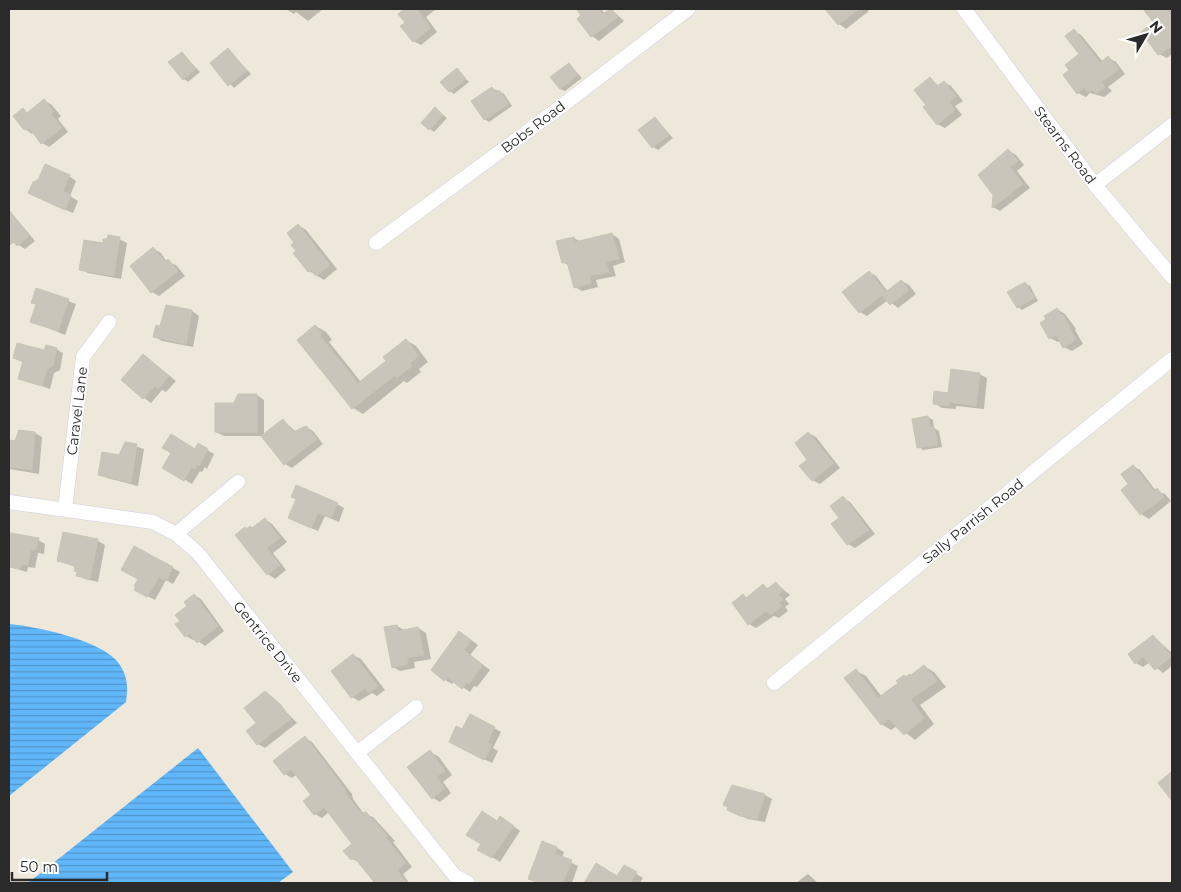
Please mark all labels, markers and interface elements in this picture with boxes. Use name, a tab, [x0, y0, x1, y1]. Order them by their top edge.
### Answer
north arrow	[1121, 10, 1171, 60]
text: N	[1146, 17, 1167, 37]
street label: Bobs Road	[497, 97, 569, 157]
street label: Stearns Road	[1030, 103, 1100, 187]
street label: Caravel Lane	[63, 366, 91, 456]
street label: Sally Parrish Road	[919, 475, 1027, 567]
street label: Gentrice Drive	[229, 597, 307, 687]
scale bar	[12, 850, 108, 882]
text: 50 m	[20, 857, 58, 876]

